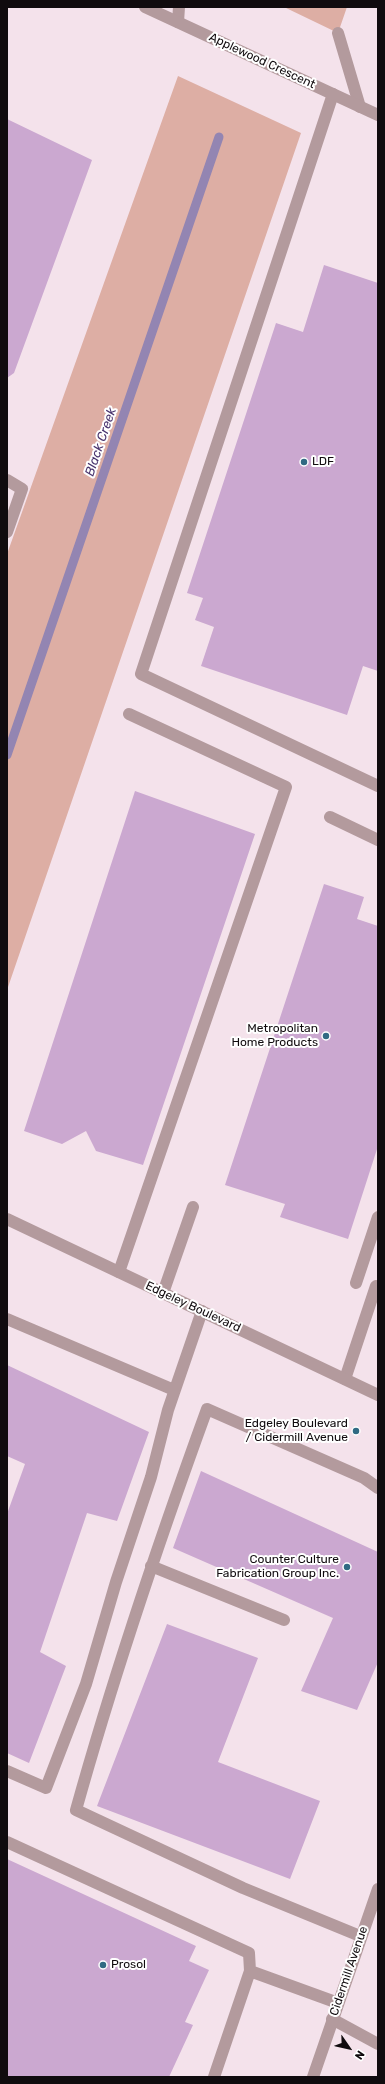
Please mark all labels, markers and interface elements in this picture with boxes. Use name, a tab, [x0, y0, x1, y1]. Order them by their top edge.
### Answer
street label: Applewood Crescent	[207, 30, 317, 92]
water label: Black Creek	[82, 406, 120, 478]
place label: LDF	[312, 455, 334, 469]
marker: LDF	[299, 457, 309, 467]
place label: Metropolitan Home Products	[231, 1022, 318, 1050]
marker: Metropolitan Home Products	[321, 1031, 331, 1041]
street label: Edgeley Boulevard	[143, 1279, 243, 1335]
place label: Edgeley Boulevard / Cidermill Avenue	[245, 1417, 348, 1445]
marker: Edgeley Boulevard / Cidermill Avenue	[351, 1426, 361, 1436]
place label: Counter Culture Fabrication Group Inc.	[216, 1553, 339, 1581]
marker: Counter Culture Fabrication Group Inc.	[342, 1562, 352, 1572]
street label: Cidermill Avenue	[327, 1924, 371, 2018]
place label: Prosol	[111, 1958, 146, 1972]
marker: Prosol	[98, 1960, 108, 1970]
north arrow	[329, 2028, 369, 2068]
text: N	[352, 2048, 367, 2062]

